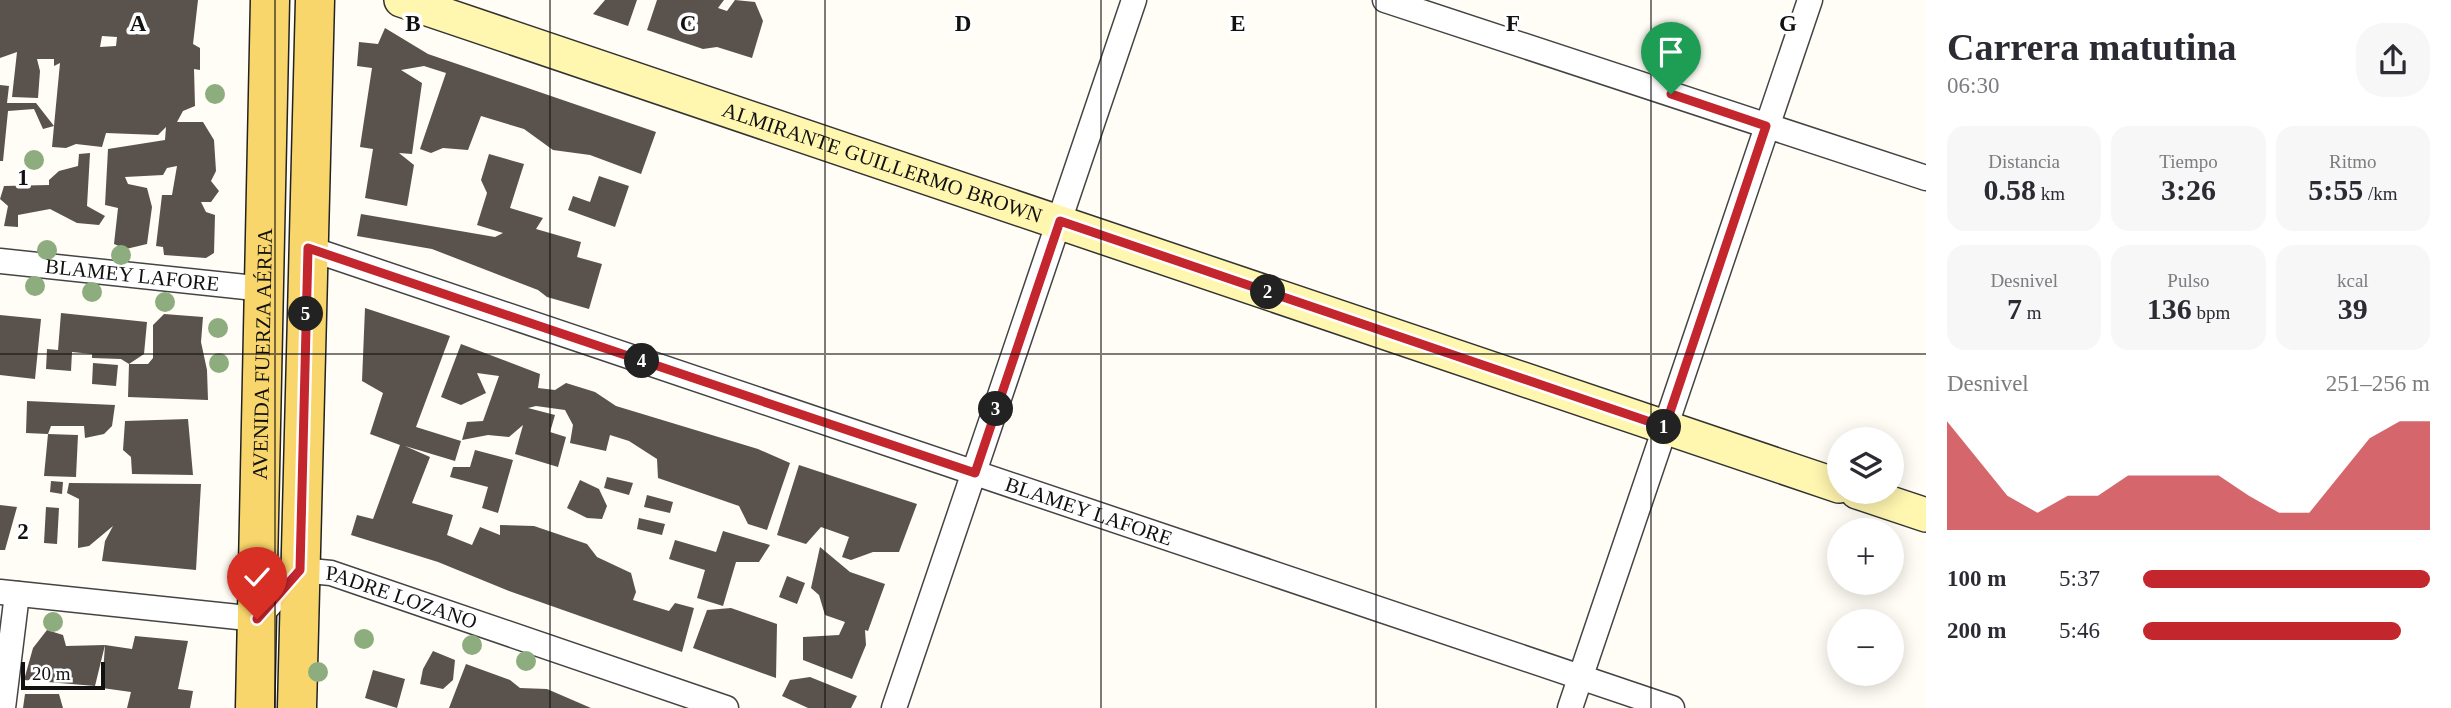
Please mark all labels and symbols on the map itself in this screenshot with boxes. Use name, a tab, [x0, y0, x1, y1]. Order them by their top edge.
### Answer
text: A	[130, 11, 147, 36]
text: B	[405, 11, 421, 36]
text: C	[680, 11, 696, 36]
text: D	[955, 11, 971, 36]
text: E	[1230, 11, 1246, 36]
text: F	[1506, 11, 1520, 36]
text: G	[1779, 11, 1797, 36]
pin	[1641, 22, 1701, 94]
street label: ALMIRANTE GUILLERMO BROWN	[719, 97, 1045, 228]
text: 1	[17, 165, 29, 190]
street label: AVENIDA FUERZA AÉREA	[248, 227, 277, 480]
street label: BLAMEY LAFORE	[44, 254, 220, 296]
pin: 2	[1250, 274, 1286, 310]
pin: 5	[288, 296, 324, 332]
pin: 4	[624, 344, 660, 378]
pin: 3	[978, 392, 1014, 426]
pin: 1	[1646, 410, 1682, 444]
street label: BLAMEY LAFORE	[1002, 472, 1175, 551]
text: 2	[17, 519, 29, 544]
pin	[227, 547, 287, 619]
street label: PADRE LOZANO	[325, 561, 480, 634]
scale bar	[21, 659, 105, 691]

